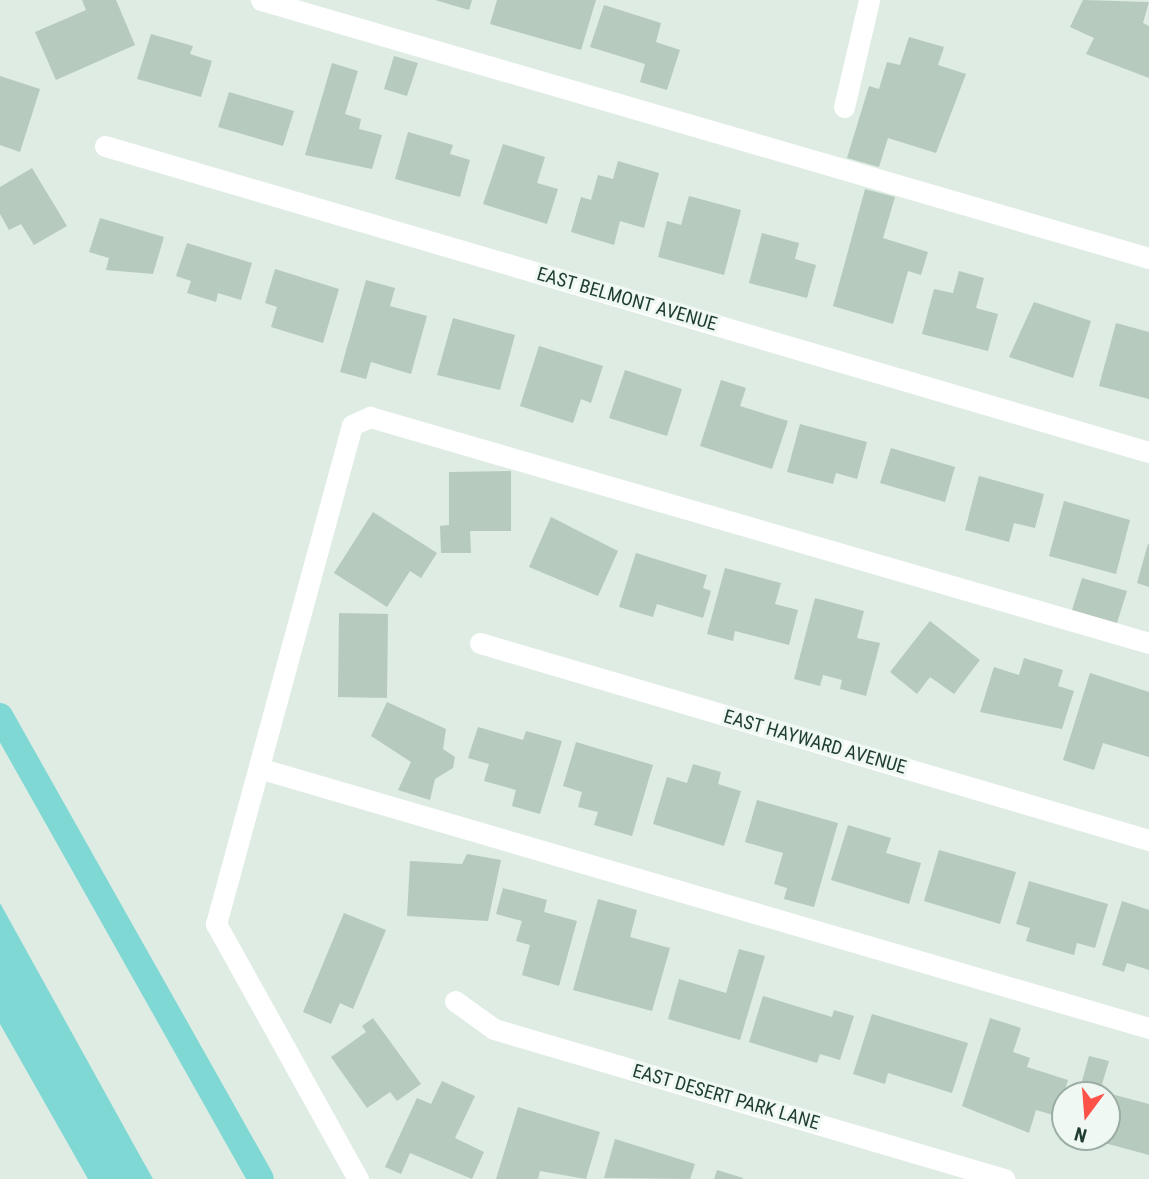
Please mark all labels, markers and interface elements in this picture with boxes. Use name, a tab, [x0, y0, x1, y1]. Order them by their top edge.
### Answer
street label: EAST BELMONT AVENUE	[534, 262, 720, 336]
street label: EAST HAYWARD AVENUE	[721, 705, 909, 779]
street label: EAST DESERT PARK LANE	[630, 1059, 822, 1135]
north arrow	[1051, 1081, 1121, 1151]
text: N	[1072, 1122, 1089, 1147]

